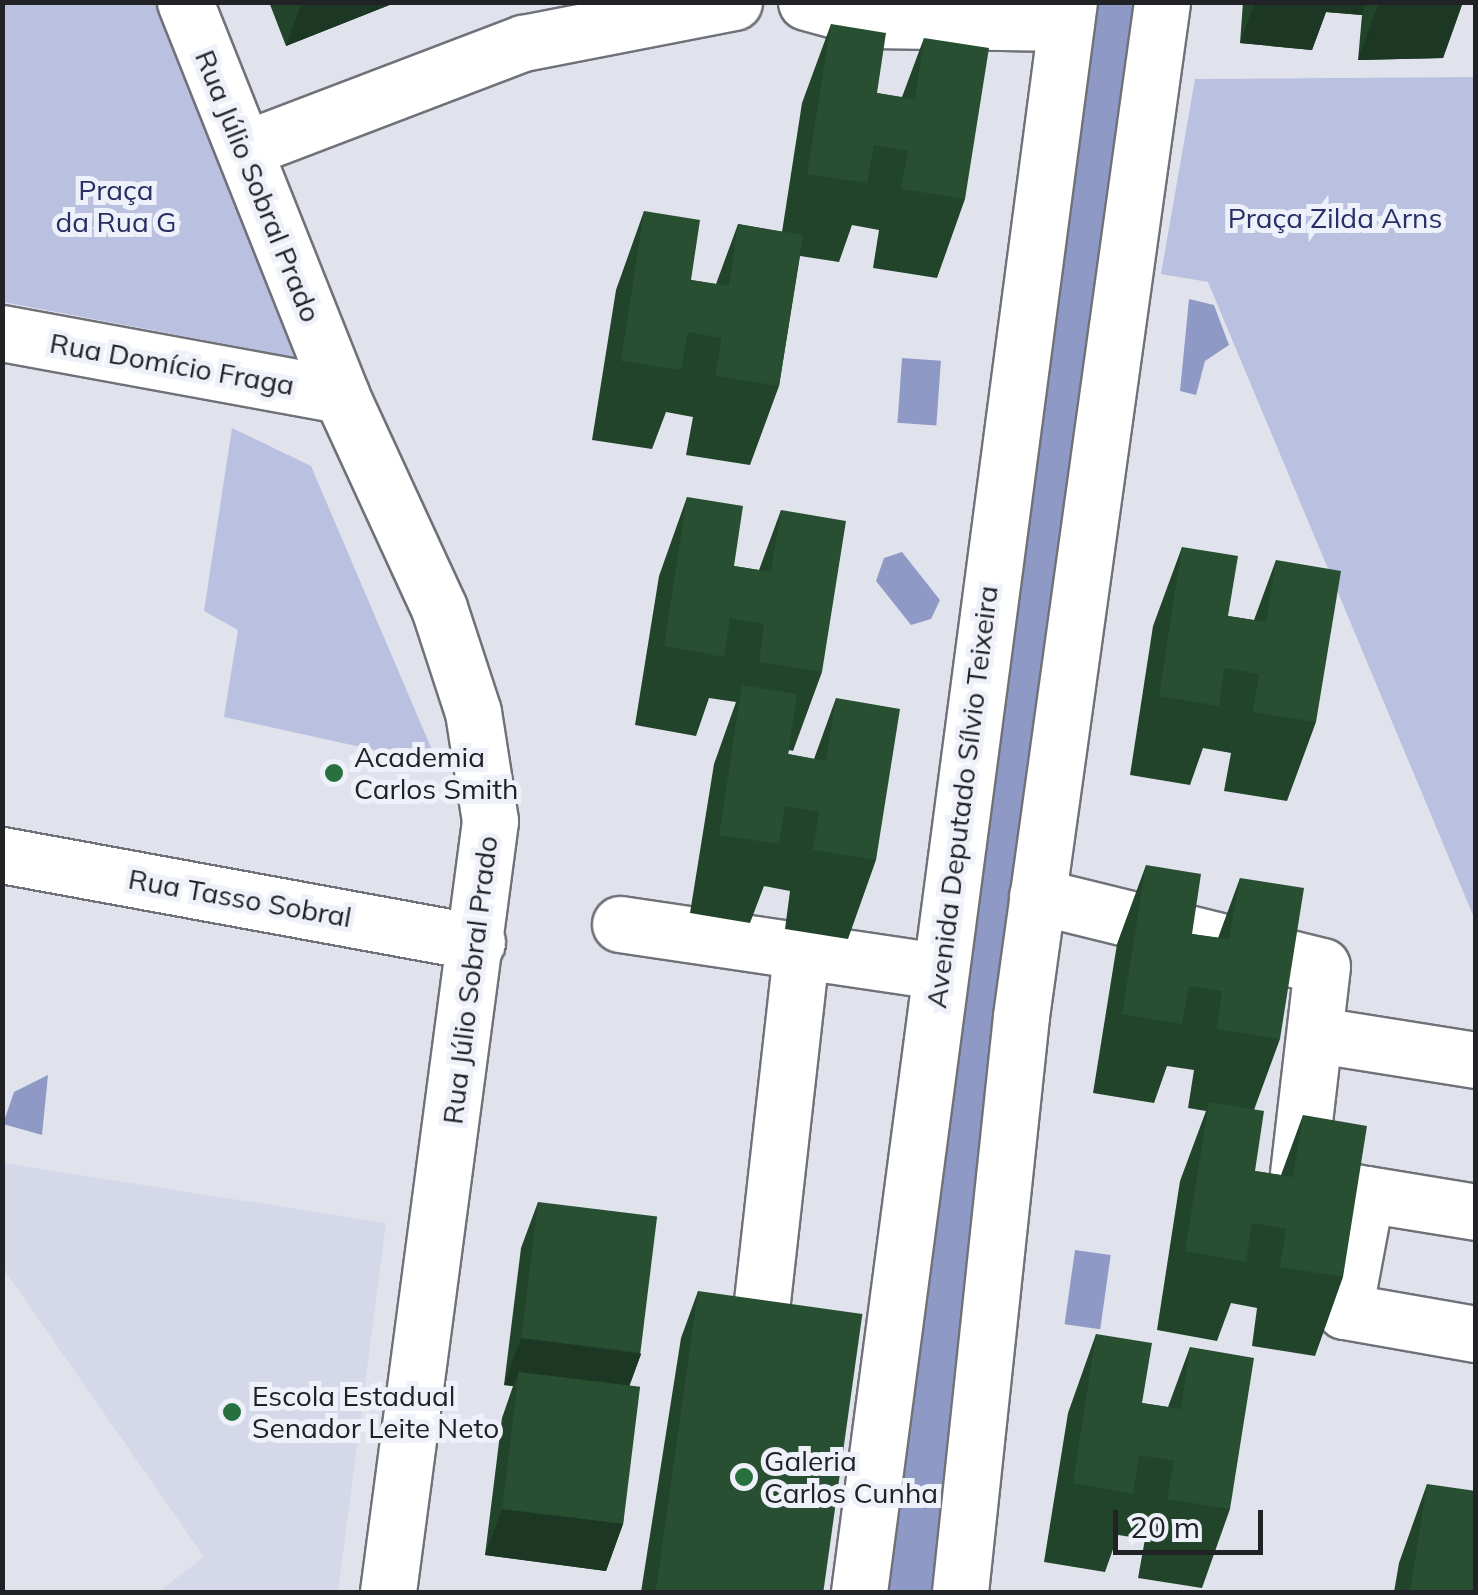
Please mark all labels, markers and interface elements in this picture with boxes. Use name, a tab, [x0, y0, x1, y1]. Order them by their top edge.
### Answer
street label: Rua Júlio Sobral Prado	[188, 45, 328, 327]
park label: Praça da Rua G	[55, 173, 177, 239]
park label: Praça Zilda Arns	[1228, 201, 1442, 235]
street label: Rua Domício Fraga	[47, 326, 297, 402]
street label: Avenida Deputado Sílvio Teixeira	[919, 584, 1005, 1010]
place label: Academia Carlos Smith	[354, 740, 518, 806]
marker: Academia Carlos Smith	[323, 762, 345, 784]
street label: Rua Júlio Sobral Prado	[436, 834, 504, 1126]
street label: Rua Tasso Sobral	[126, 862, 354, 934]
place label: Escola Estadual Senador Leite Neto	[252, 1379, 499, 1445]
marker: Escola Estadual Senador Leite Neto	[221, 1401, 243, 1423]
place label: Galeria Carlos Cunha	[764, 1444, 938, 1510]
marker: Galeria Carlos Cunha	[733, 1466, 755, 1488]
scale bar	[1118, 1490, 1268, 1552]
text: 20 m	[1130, 1508, 1200, 1546]

